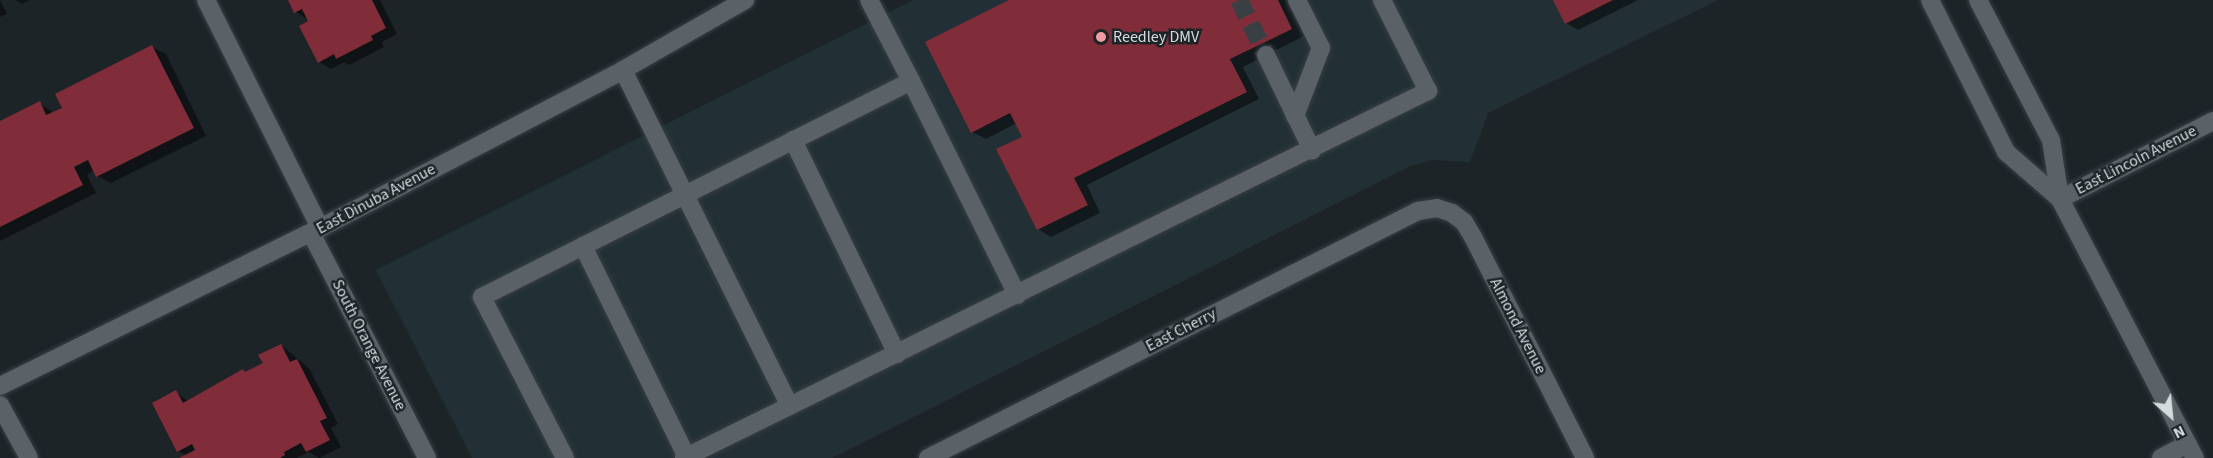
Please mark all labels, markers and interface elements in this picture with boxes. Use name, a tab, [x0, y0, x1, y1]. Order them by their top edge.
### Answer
place label: Reedley DMV	[1113, 27, 1199, 47]
marker: Reedley DMV	[1094, 30, 1108, 44]
street label: East Lincoln Avenue	[2072, 121, 2200, 199]
street label: East Dinuba Avenue	[313, 160, 439, 238]
street label: Almond Avenue	[1486, 275, 1550, 377]
street label: South Orange Avenue	[328, 276, 410, 414]
street label: East Cherry	[1143, 304, 1219, 356]
north arrow	[2141, 386, 2201, 446]
text: N	[2169, 420, 2189, 444]

